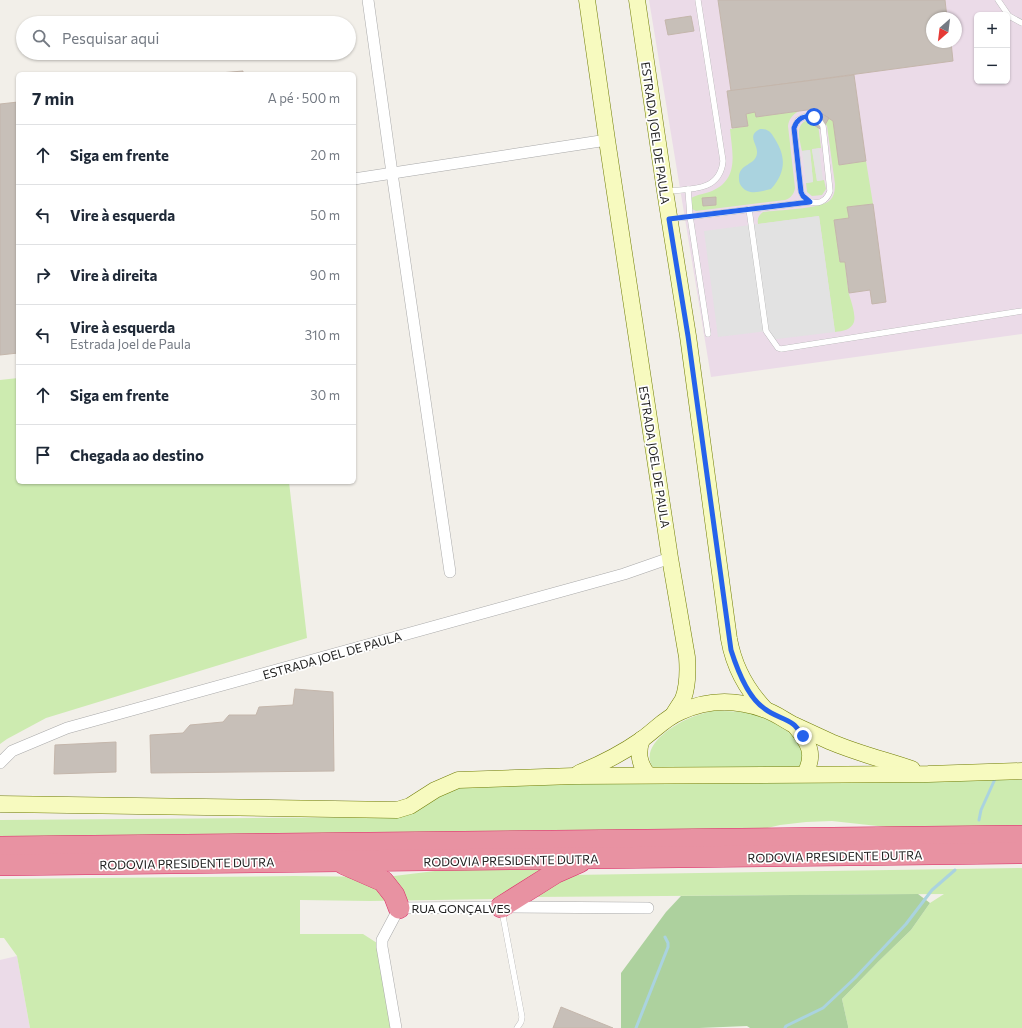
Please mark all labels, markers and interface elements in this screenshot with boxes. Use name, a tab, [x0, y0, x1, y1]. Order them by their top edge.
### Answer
north arrow	[926, 12, 962, 48]
map controls	[974, 12, 1010, 84]
button: +	[974, 12, 1010, 48]
search box	[16, 16, 356, 60]
icon: search	[30, 27, 52, 49]
text: Pesquisar aqui	[62, 29, 159, 47]
button: −	[974, 48, 1010, 84]
street label: ESTRADA JOEL DE PAULA	[638, 61, 673, 205]
text: 7 min	[32, 88, 74, 109]
text: A pé · 500 m	[268, 90, 340, 106]
route start	[805, 108, 823, 126]
icon: ahead	[32, 144, 54, 166]
text: Siga em frente	[70, 146, 169, 164]
text: 20 m	[311, 147, 340, 163]
icon: left	[32, 204, 54, 226]
text: Vire à esquerda	[70, 206, 175, 224]
text: 50 m	[310, 207, 340, 223]
icon: right	[32, 264, 54, 286]
text: Vire à direita	[70, 266, 158, 284]
text: 90 m	[310, 267, 340, 283]
text: Vire à esquerda	[70, 318, 175, 336]
icon: left	[32, 324, 54, 346]
text: 310 m	[305, 327, 340, 343]
text: Estrada Joel de Paula	[70, 336, 191, 352]
icon: ahead	[32, 384, 54, 406]
street label: ESTRADA JOEL DE PAULA	[636, 385, 673, 529]
text: Siga em frente	[70, 386, 169, 404]
text: 30 m	[310, 387, 340, 403]
icon: arrive	[32, 444, 54, 466]
text: Chegada ao destino	[70, 446, 204, 464]
street label: ESTRADA JOEL DE PAULA	[261, 628, 403, 682]
route end	[794, 727, 812, 745]
street label: RODOVIA PRESIDENTE DUTRA	[747, 847, 923, 865]
street label: RODOVIA PRESIDENTE DUTRA	[423, 851, 599, 869]
street label: RODOVIA PRESIDENTE DUTRA	[99, 854, 275, 872]
street label: RUA GONÇALVES	[411, 901, 511, 915]

